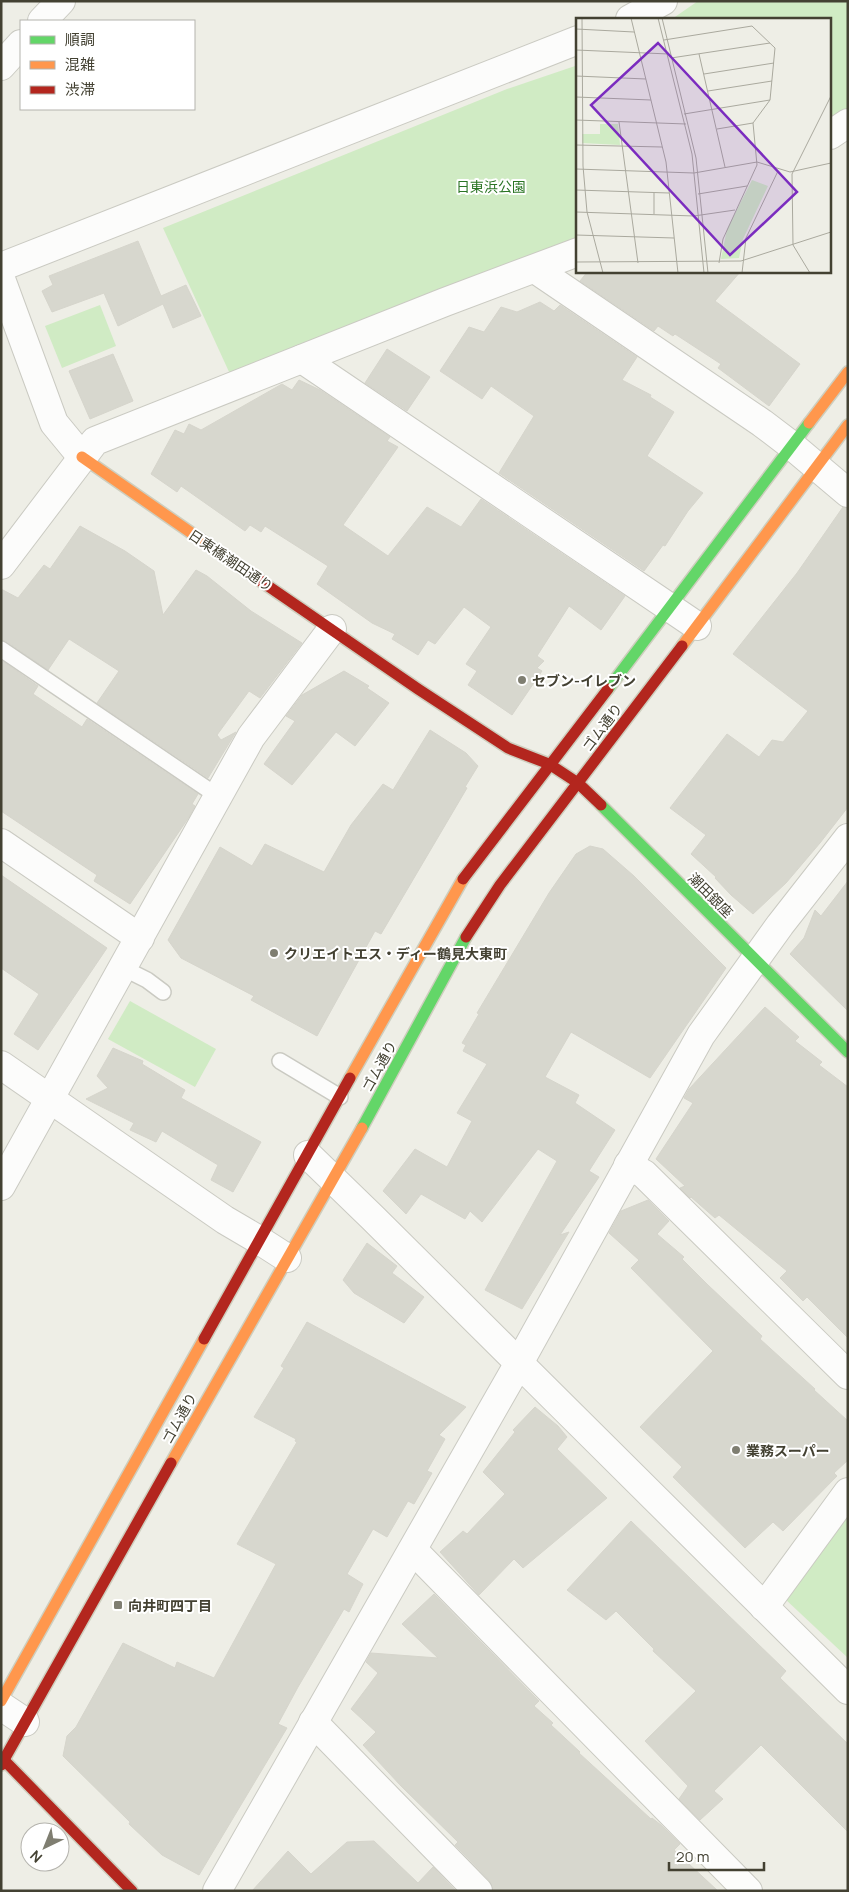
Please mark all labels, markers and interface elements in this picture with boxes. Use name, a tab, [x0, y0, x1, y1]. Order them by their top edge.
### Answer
inset map	[576, 18, 832, 272]
legend	[20, 20, 195, 110]
text: 順調	[65, 29, 95, 50]
text: 混雑	[65, 54, 95, 75]
text: 渋滞	[65, 79, 95, 100]
park label: 日東浜公園	[456, 177, 526, 196]
street label: 日東橋潮田通り	[185, 525, 277, 595]
place label: セブン-イレブン	[532, 671, 636, 690]
marker: セブン-イレブン	[516, 674, 528, 686]
street label: ゴム通り	[578, 699, 626, 755]
street label: 潮田銀座	[684, 868, 738, 922]
place label: クリエイトエス・ディー鶴見大東町	[284, 944, 507, 963]
marker: クリエイトエス・ディー鶴見大東町	[268, 947, 280, 959]
street label: ゴム通り	[357, 1037, 401, 1095]
street label: ゴム通り	[157, 1389, 201, 1447]
place label: 業務スーパー	[746, 1441, 830, 1460]
marker: 業務スーパー	[730, 1444, 742, 1456]
place label: 向井町四丁目	[128, 1596, 212, 1615]
marker: 向井町四丁目	[112, 1599, 124, 1611]
north arrow	[20, 1822, 70, 1872]
scale bar	[669, 1840, 764, 1872]
text: N	[26, 1846, 46, 1867]
text: 20 m	[676, 1846, 709, 1867]

